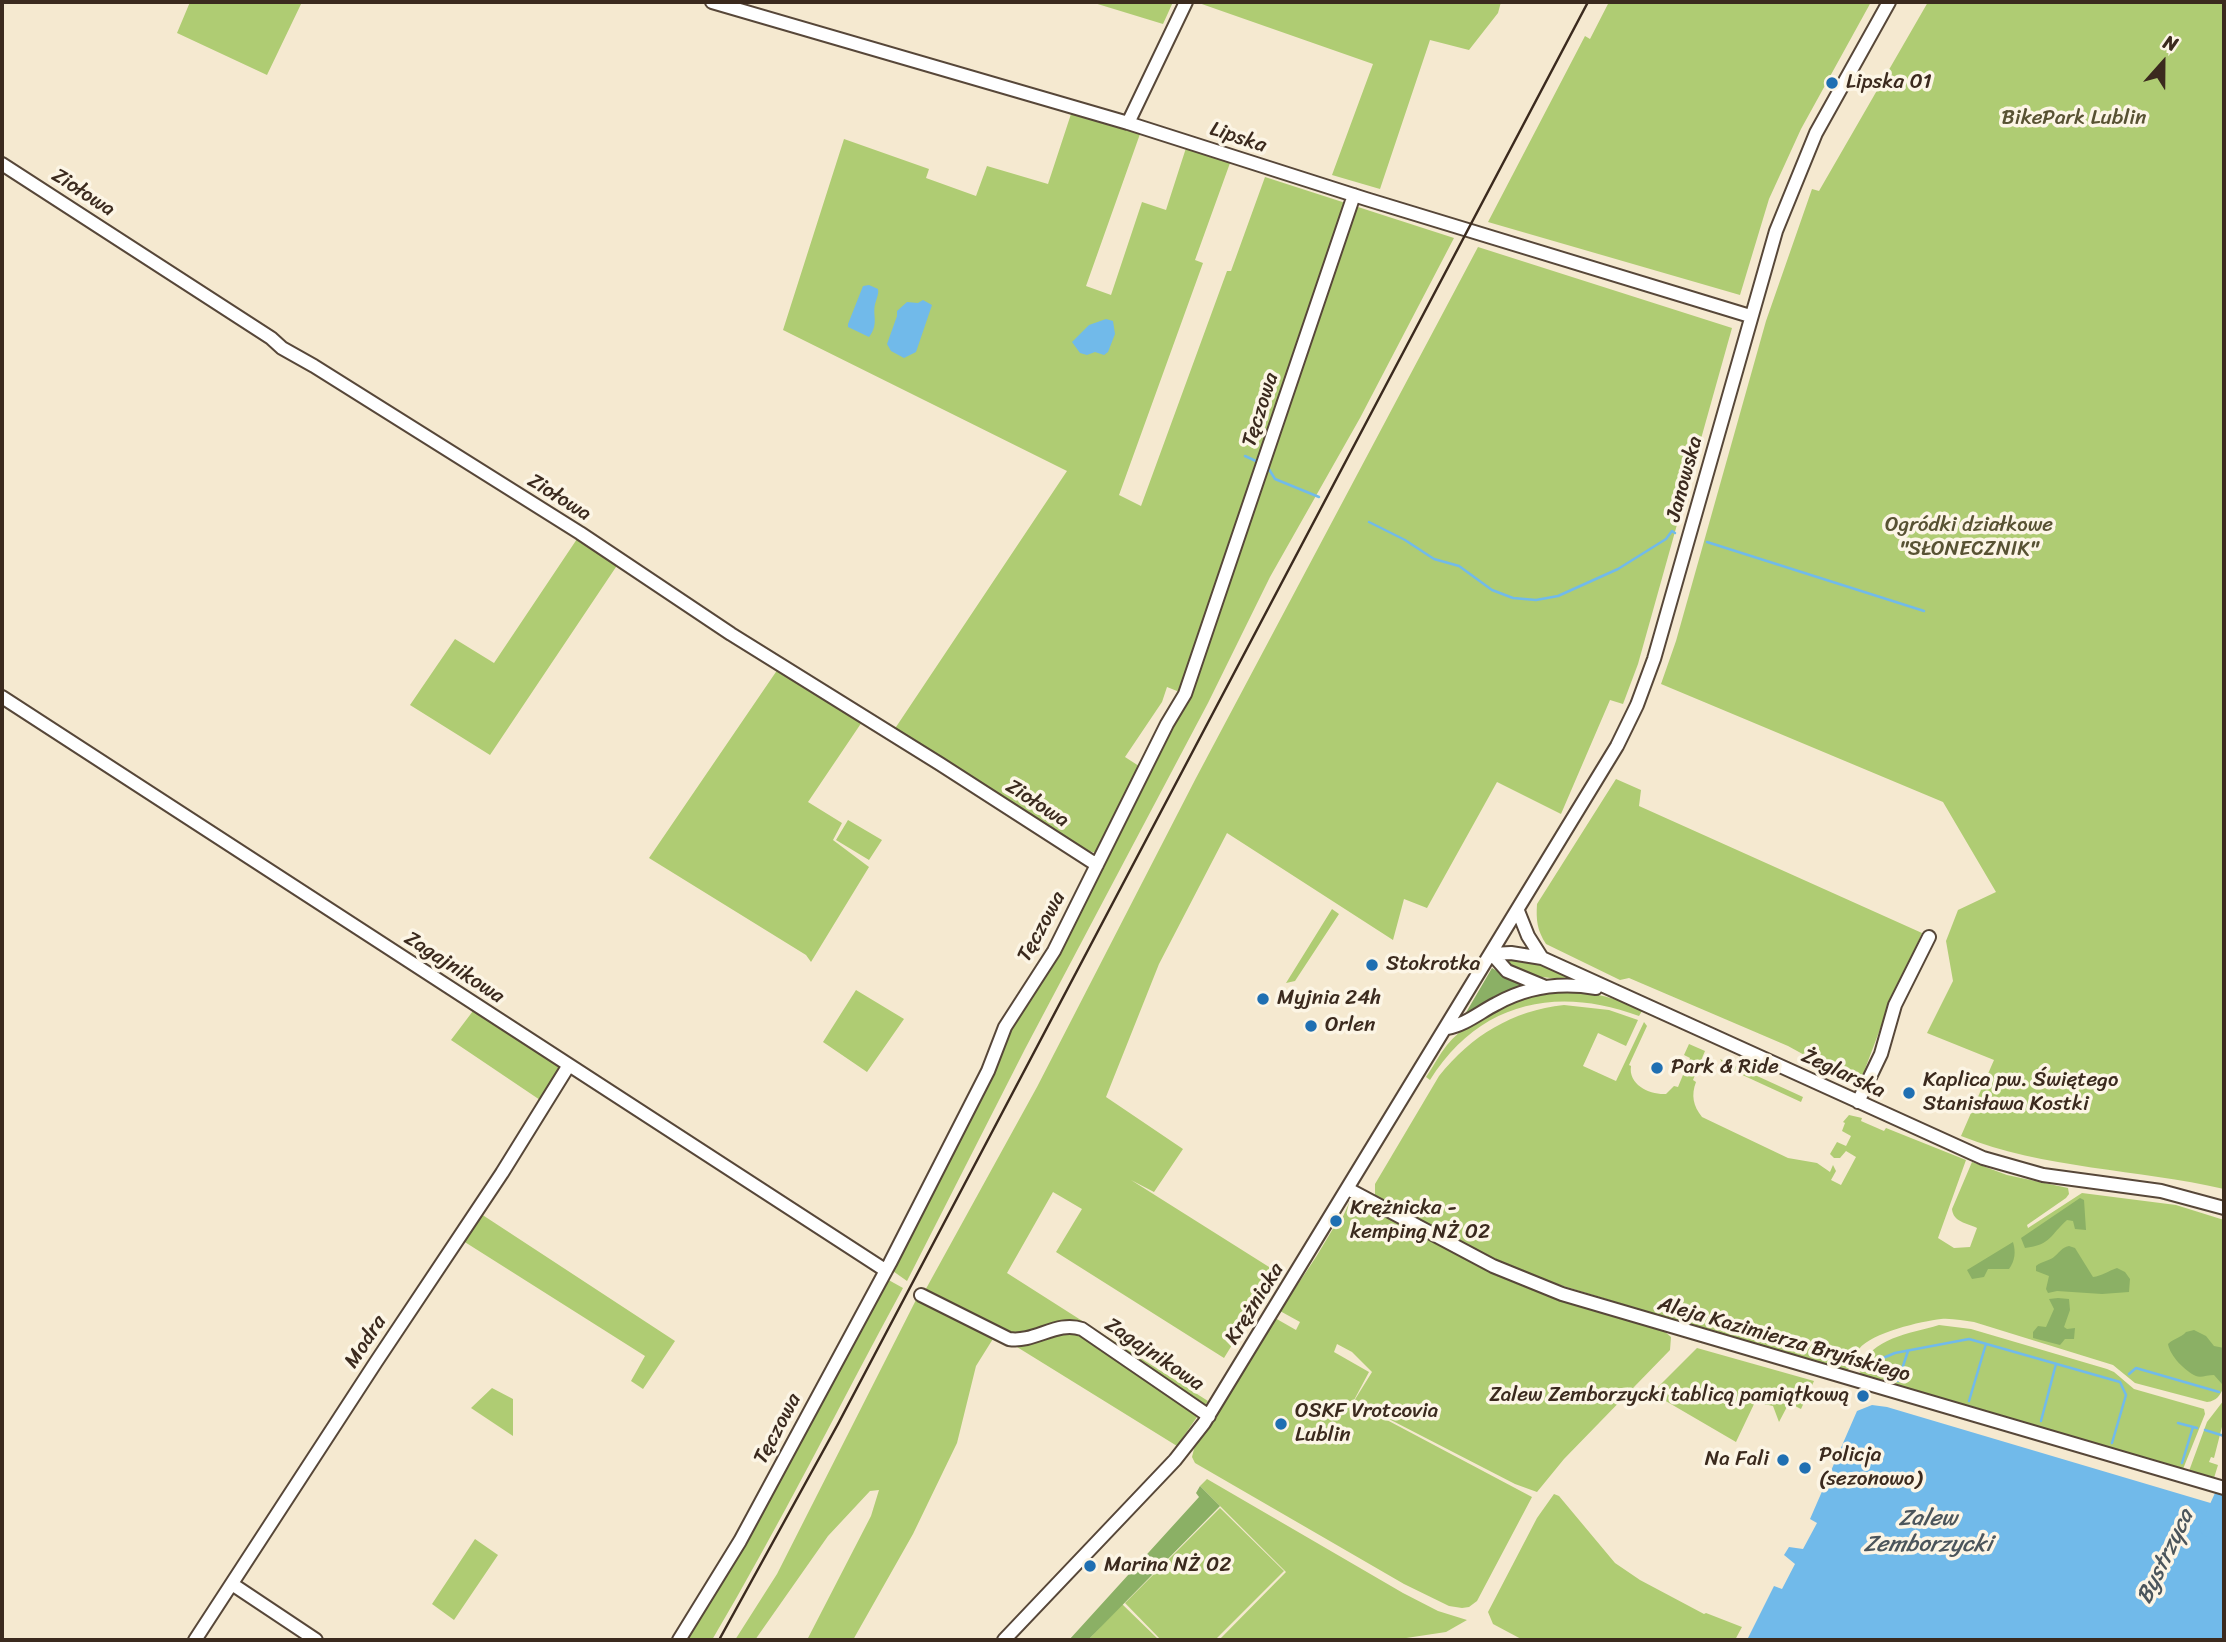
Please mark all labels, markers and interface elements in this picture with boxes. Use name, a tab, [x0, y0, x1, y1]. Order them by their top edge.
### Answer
text: N	[2159, 25, 2183, 61]
north arrow	[2128, 28, 2198, 98]
place label: Lipska 01	[1846, 70, 1932, 96]
marker: Lipska 01	[1824, 75, 1840, 91]
park label: BikePark Lublin	[2002, 106, 2146, 132]
street label: Lipska	[1207, 117, 1269, 159]
street label: Ziołowa	[47, 163, 119, 223]
street label: Tęczowa	[1237, 370, 1285, 450]
street label: Janowska	[1662, 434, 1708, 524]
street label: Ziołowa	[523, 469, 595, 527]
park label: Ogródki działkowe "SŁONECZNIK"	[1885, 513, 2053, 563]
street label: Ziołowa	[1001, 774, 1073, 834]
street label: Tęczowa	[1012, 887, 1072, 967]
street label: Zagajnikowa	[399, 926, 509, 1010]
place label: Stokrotka	[1386, 952, 1480, 978]
marker: Stokrotka	[1364, 957, 1380, 973]
place label: Myjnia 24h	[1277, 986, 1381, 1012]
marker: Myjnia 24h	[1255, 991, 1271, 1007]
place label: Orlen	[1325, 1013, 1375, 1039]
marker: Orlen	[1303, 1018, 1319, 1034]
street label: Żeglarska	[1797, 1044, 1889, 1104]
place label: Park & Ride	[1671, 1055, 1779, 1081]
marker: Park & Ride	[1649, 1060, 1665, 1076]
place label: Kaplica pw. Świętego Stanisława Kostki	[1923, 1068, 2118, 1118]
marker: Kaplica pw. Świętego Stanisława Kostki	[1901, 1085, 1917, 1101]
place label: Krężnicka - kemping NŻ 02	[1350, 1196, 1490, 1246]
marker: Krężnicka - kemping NŻ 02	[1328, 1213, 1344, 1229]
street label: Krężnicka	[1220, 1259, 1290, 1349]
street label: Aleja Kazimierza Bryńskiego	[1655, 1292, 1913, 1388]
street label: Modra	[340, 1311, 392, 1373]
street label: Zagajnikowa	[1100, 1313, 1208, 1397]
place label: Zalew Zemborzycki tablicą pamiątkową	[1489, 1383, 1849, 1409]
marker: Zalew Zemborzycki tablicą pamiątkową	[1855, 1388, 1871, 1404]
street label: Tęczowa	[749, 1389, 807, 1469]
place label: OSKF Vrotcovia Lublin	[1295, 1399, 1438, 1449]
marker: OSKF Vrotcovia Lublin	[1273, 1416, 1289, 1432]
place label: Policja (sezonowo)	[1819, 1443, 1922, 1493]
place label: Na Fali	[1705, 1447, 1769, 1473]
marker: Na Fali	[1775, 1452, 1791, 1468]
marker: Policja (sezonowo)	[1797, 1460, 1813, 1476]
water label: Zalew Zemborzycki	[1864, 1505, 1992, 1559]
water label: Bystrzyca	[2131, 1505, 2201, 1609]
place label: Marina NŻ 02	[1104, 1553, 1231, 1579]
marker: Marina NŻ 02	[1082, 1558, 1098, 1574]

